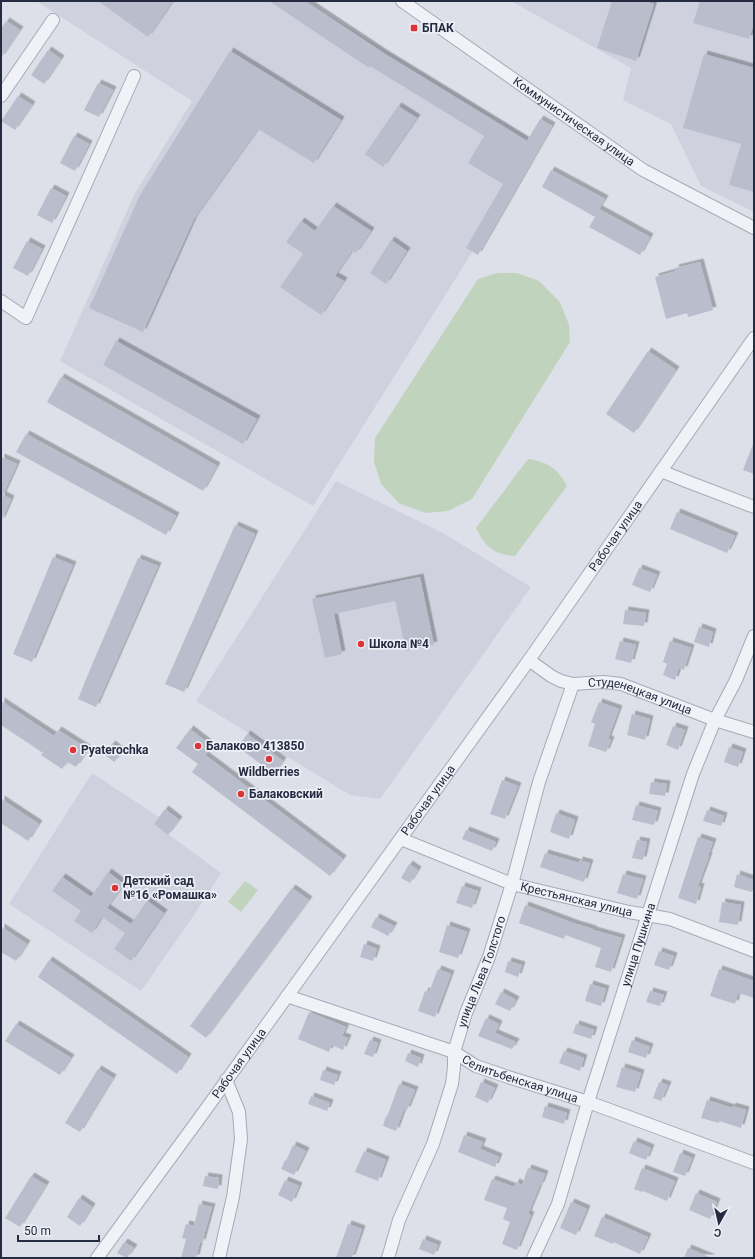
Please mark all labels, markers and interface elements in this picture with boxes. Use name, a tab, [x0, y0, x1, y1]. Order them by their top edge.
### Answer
place label: БПАК	[422, 21, 454, 35]
marker: БПАК	[409, 23, 419, 33]
street label: Коммунистическая улица	[510, 74, 638, 169]
street label: Рабочая улица	[586, 498, 645, 574]
place label: Школа №4	[369, 637, 429, 651]
marker: Школа №4	[356, 639, 366, 649]
street label: Студенецкая улица	[587, 675, 694, 717]
place label: Балаково 413850	[206, 739, 304, 753]
marker: Балаково 413850	[193, 741, 203, 751]
place label: Pyaterochka	[81, 743, 149, 757]
marker: Pyaterochka	[68, 745, 78, 755]
marker: Wildberries	[264, 754, 274, 764]
street label: Рабочая улица	[398, 762, 458, 838]
place label: Wildberries	[238, 765, 300, 779]
place label: Балаковский	[249, 787, 323, 801]
marker: Балаковский	[236, 789, 246, 799]
place label: Детский сад №16 «Ромашка»	[123, 874, 217, 902]
street label: Крестьянская улица	[519, 879, 634, 920]
marker: Детский сад №16 «Ромашка»	[110, 883, 120, 893]
street label: улица Пушкина	[618, 901, 658, 988]
street label: улица Льва Толстого	[455, 914, 509, 1029]
street label: Рабочая улица	[209, 1025, 269, 1101]
street label: Селитьбенская улица	[459, 1052, 580, 1105]
north arrow	[699, 1203, 739, 1243]
scale bar	[18, 1217, 99, 1243]
text: 50 m	[24, 1224, 51, 1238]
text: С	[713, 1225, 722, 1239]

